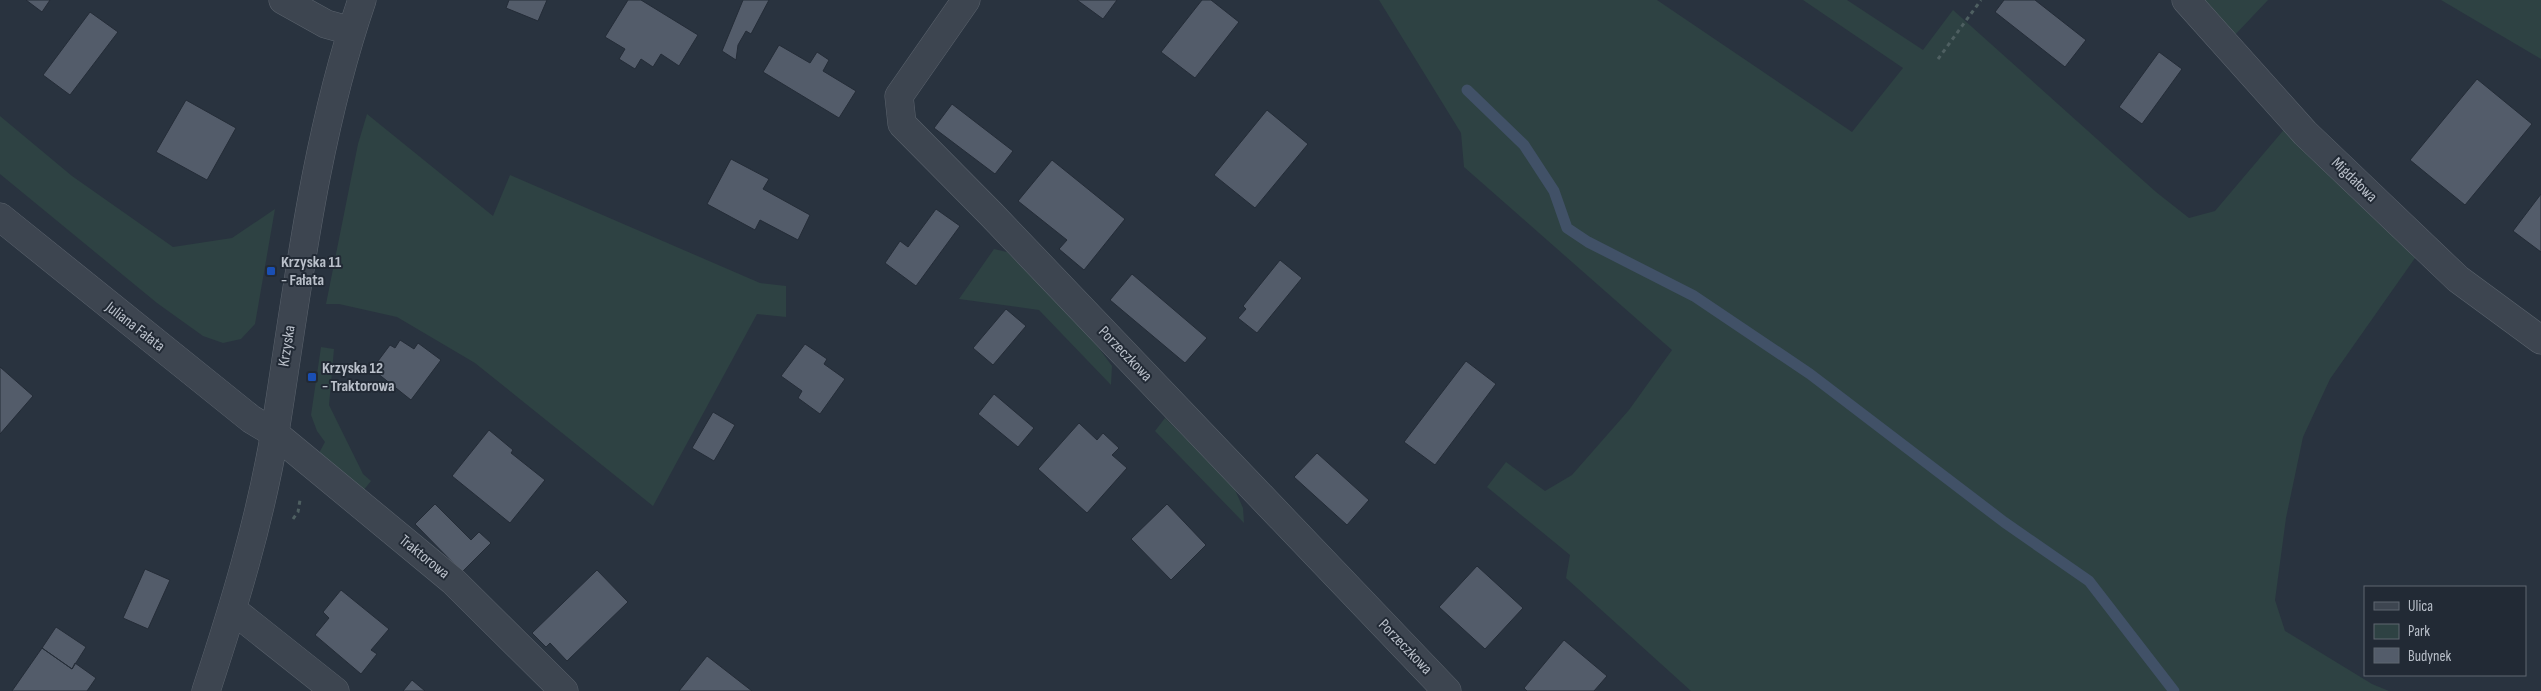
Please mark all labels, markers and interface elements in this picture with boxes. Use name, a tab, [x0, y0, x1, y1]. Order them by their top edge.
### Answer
street label: Migdałowa	[2327, 154, 2381, 206]
place label: Krzyska 11 - Fałata	[281, 253, 342, 290]
marker: Krzyska 11 - Fałata	[265, 265, 277, 277]
street label: Juliana Fałata	[101, 297, 168, 356]
street label: Porzeczkowa	[1094, 322, 1156, 386]
street label: Krzyska	[274, 324, 300, 368]
place label: Krzyska 12 - Traktorowa	[322, 359, 395, 396]
marker: Krzyska 12 - Traktorowa	[306, 371, 318, 383]
street label: Traktorowa	[395, 531, 453, 583]
legend	[2364, 586, 2526, 676]
text: Ulica	[2408, 597, 2433, 616]
street label: Porzeczkowa	[1374, 615, 1436, 679]
text: Park	[2408, 622, 2430, 641]
text: Budynek	[2408, 647, 2451, 666]

